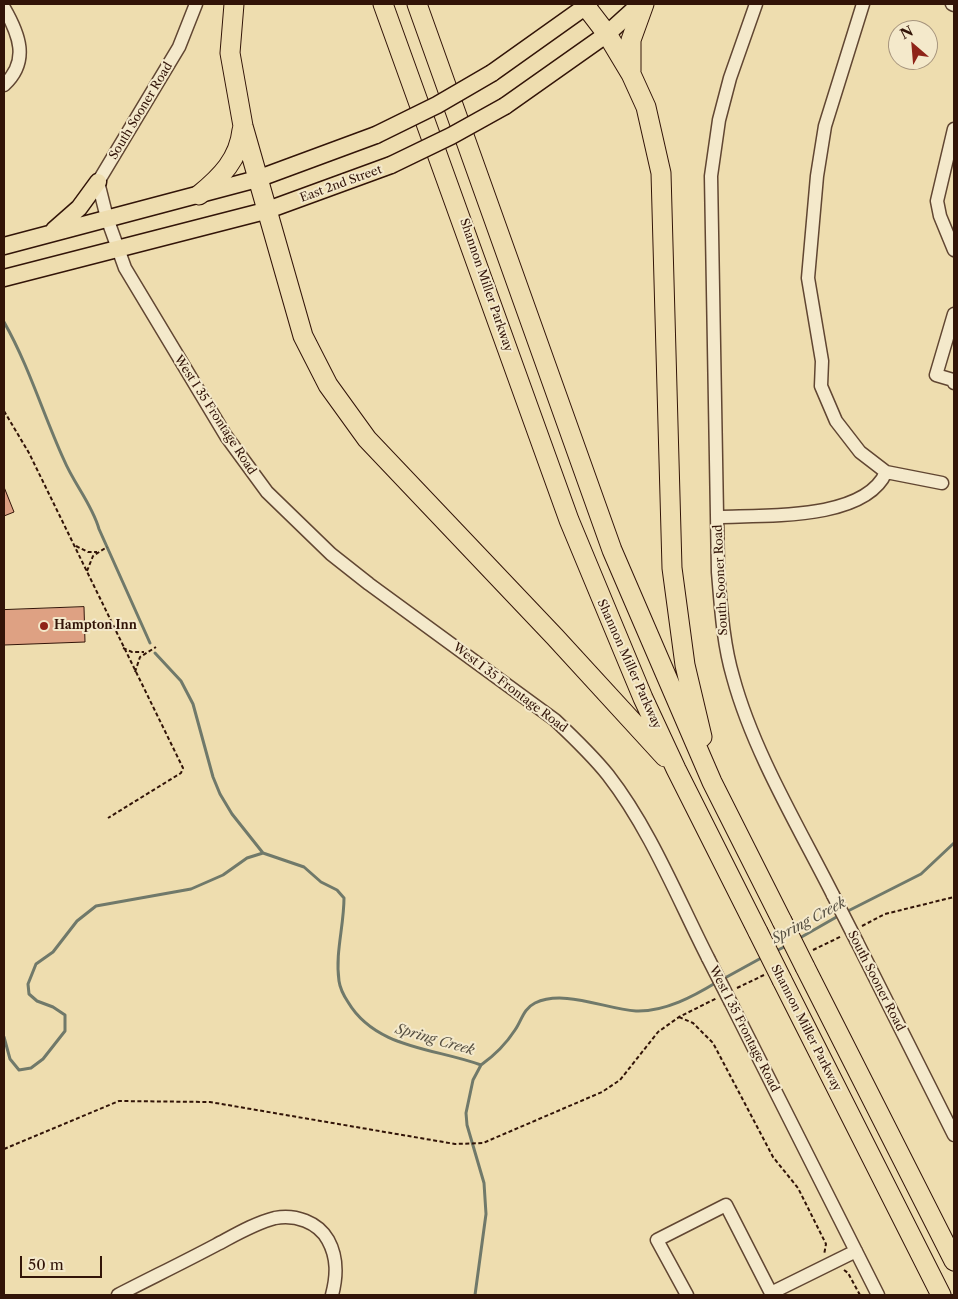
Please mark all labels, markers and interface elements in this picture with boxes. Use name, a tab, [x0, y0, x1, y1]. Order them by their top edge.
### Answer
north arrow	[888, 20, 938, 70]
text: N	[897, 22, 916, 43]
street label: South Sooner Road	[106, 60, 176, 162]
street label: East 2nd Street	[298, 163, 384, 205]
street label: Shannon Miller Parkway	[456, 216, 516, 354]
street label: West I 35 Frontage Road	[171, 353, 259, 477]
street label: South Sooner Road	[711, 524, 731, 636]
street label: Shannon Miller Parkway	[594, 597, 664, 731]
place label: Hampton Inn	[54, 619, 137, 633]
marker: Hampton Inn	[38, 620, 50, 632]
street label: West I 35 Frontage Road	[450, 640, 570, 736]
water label: Spring Creek	[769, 894, 849, 948]
street label: South Sooner Road	[844, 928, 908, 1034]
street label: Shannon Miller Parkway	[768, 962, 844, 1094]
street label: West I 35 Frontage Road	[706, 964, 782, 1094]
water label: Spring Creek	[394, 1021, 476, 1059]
scale bar	[22, 1246, 105, 1278]
text: 50 m	[28, 1255, 64, 1274]

